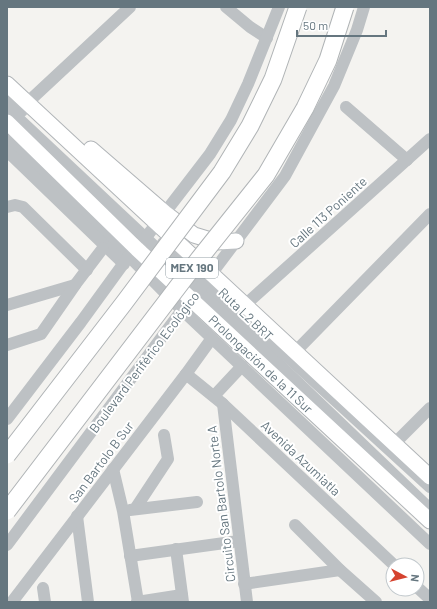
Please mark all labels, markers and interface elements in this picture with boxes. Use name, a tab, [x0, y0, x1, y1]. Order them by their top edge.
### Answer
scale bar	[297, 12, 386, 38]
text: 50 m	[303, 18, 328, 32]
street label: Calle 113 Poniente	[286, 173, 370, 251]
road number: MEX 190	[166, 258, 218, 278]
street label: Ruta L2 BRT	[216, 284, 276, 344]
street label: Boulevard Periférico Ecológico	[86, 288, 202, 436]
street label: Prolongación de la 11 Sur	[206, 312, 317, 417]
street label: Avenida Azumiatla	[258, 417, 344, 499]
street label: San Bartolo B Sur	[65, 418, 137, 506]
street label: Circuito San Bartolo Norte A	[203, 425, 239, 583]
north arrow	[385, 557, 425, 597]
text: N	[409, 574, 422, 583]

